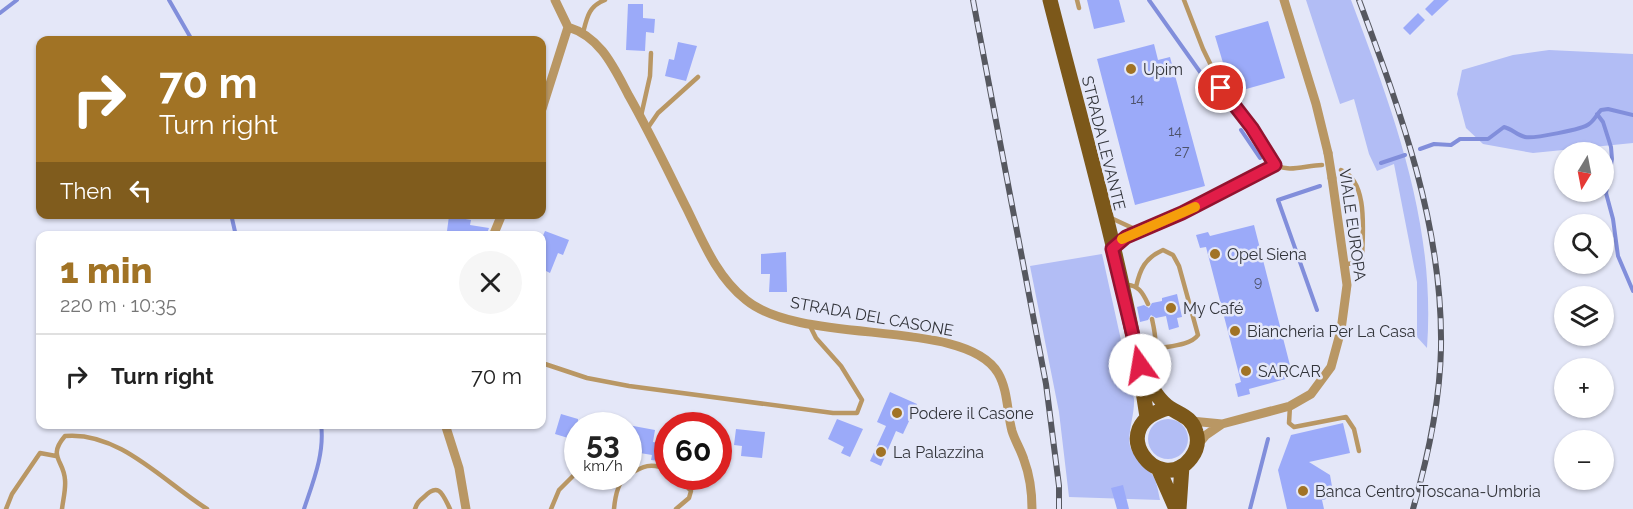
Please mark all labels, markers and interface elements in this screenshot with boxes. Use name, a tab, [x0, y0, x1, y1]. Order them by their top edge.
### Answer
text: 70 m	[159, 59, 258, 108]
icon: right	[60, 60, 138, 138]
place label: Upim	[1143, 60, 1183, 79]
marker: Upim	[1124, 62, 1138, 76]
pin	[1195, 62, 1246, 113]
icon: arrive	[1204, 71, 1237, 104]
street label: STRADA LEVANTE	[1078, 74, 1129, 212]
house number: 14	[1130, 91, 1144, 107]
text: Turn right	[159, 109, 278, 140]
house number: 14	[1168, 123, 1182, 139]
north arrow	[1554, 142, 1614, 202]
map controls	[1554, 142, 1614, 490]
house number: 27	[1175, 143, 1190, 159]
street label: VIALE EUROPA	[1335, 168, 1370, 283]
icon: left	[124, 174, 157, 207]
text: Then	[60, 178, 112, 204]
button: search	[1554, 214, 1614, 274]
place label: Opel Siena	[1227, 245, 1307, 264]
marker: Opel Siena	[1208, 247, 1222, 261]
text: 1 min	[60, 249, 152, 291]
button: close	[459, 251, 522, 314]
house number: 9	[1254, 274, 1262, 290]
button: layers	[1554, 286, 1614, 346]
text: 220 m · 10:35	[60, 293, 177, 317]
street label: STRADA DEL CASONE	[789, 293, 955, 340]
place label: My Café	[1183, 299, 1243, 318]
marker: My Café	[1164, 301, 1178, 315]
place label: Biancheria Per La Casa	[1247, 322, 1415, 341]
marker: Biancheria Per La Casa	[1228, 324, 1242, 338]
position arrow	[1108, 333, 1172, 397]
button: +	[1554, 358, 1614, 418]
icon: right	[60, 360, 93, 393]
place label: SARCAR	[1258, 362, 1321, 381]
text: Turn right	[111, 363, 214, 389]
text: 70 m	[471, 363, 522, 389]
marker: SARCAR	[1239, 364, 1253, 378]
place label: Podere il Casone	[909, 404, 1034, 423]
marker: Podere il Casone	[890, 406, 904, 420]
speed limit sign: 60	[654, 412, 732, 490]
text: 53	[586, 426, 620, 461]
button: −	[1554, 430, 1614, 490]
place label: La Palazzina	[893, 443, 984, 462]
marker: La Palazzina	[874, 445, 888, 459]
text: km/h	[583, 457, 623, 475]
place label: Banca Centro Toscana-Umbria	[1315, 482, 1541, 501]
marker: Banca Centro Toscana-Umbria	[1296, 484, 1310, 498]

